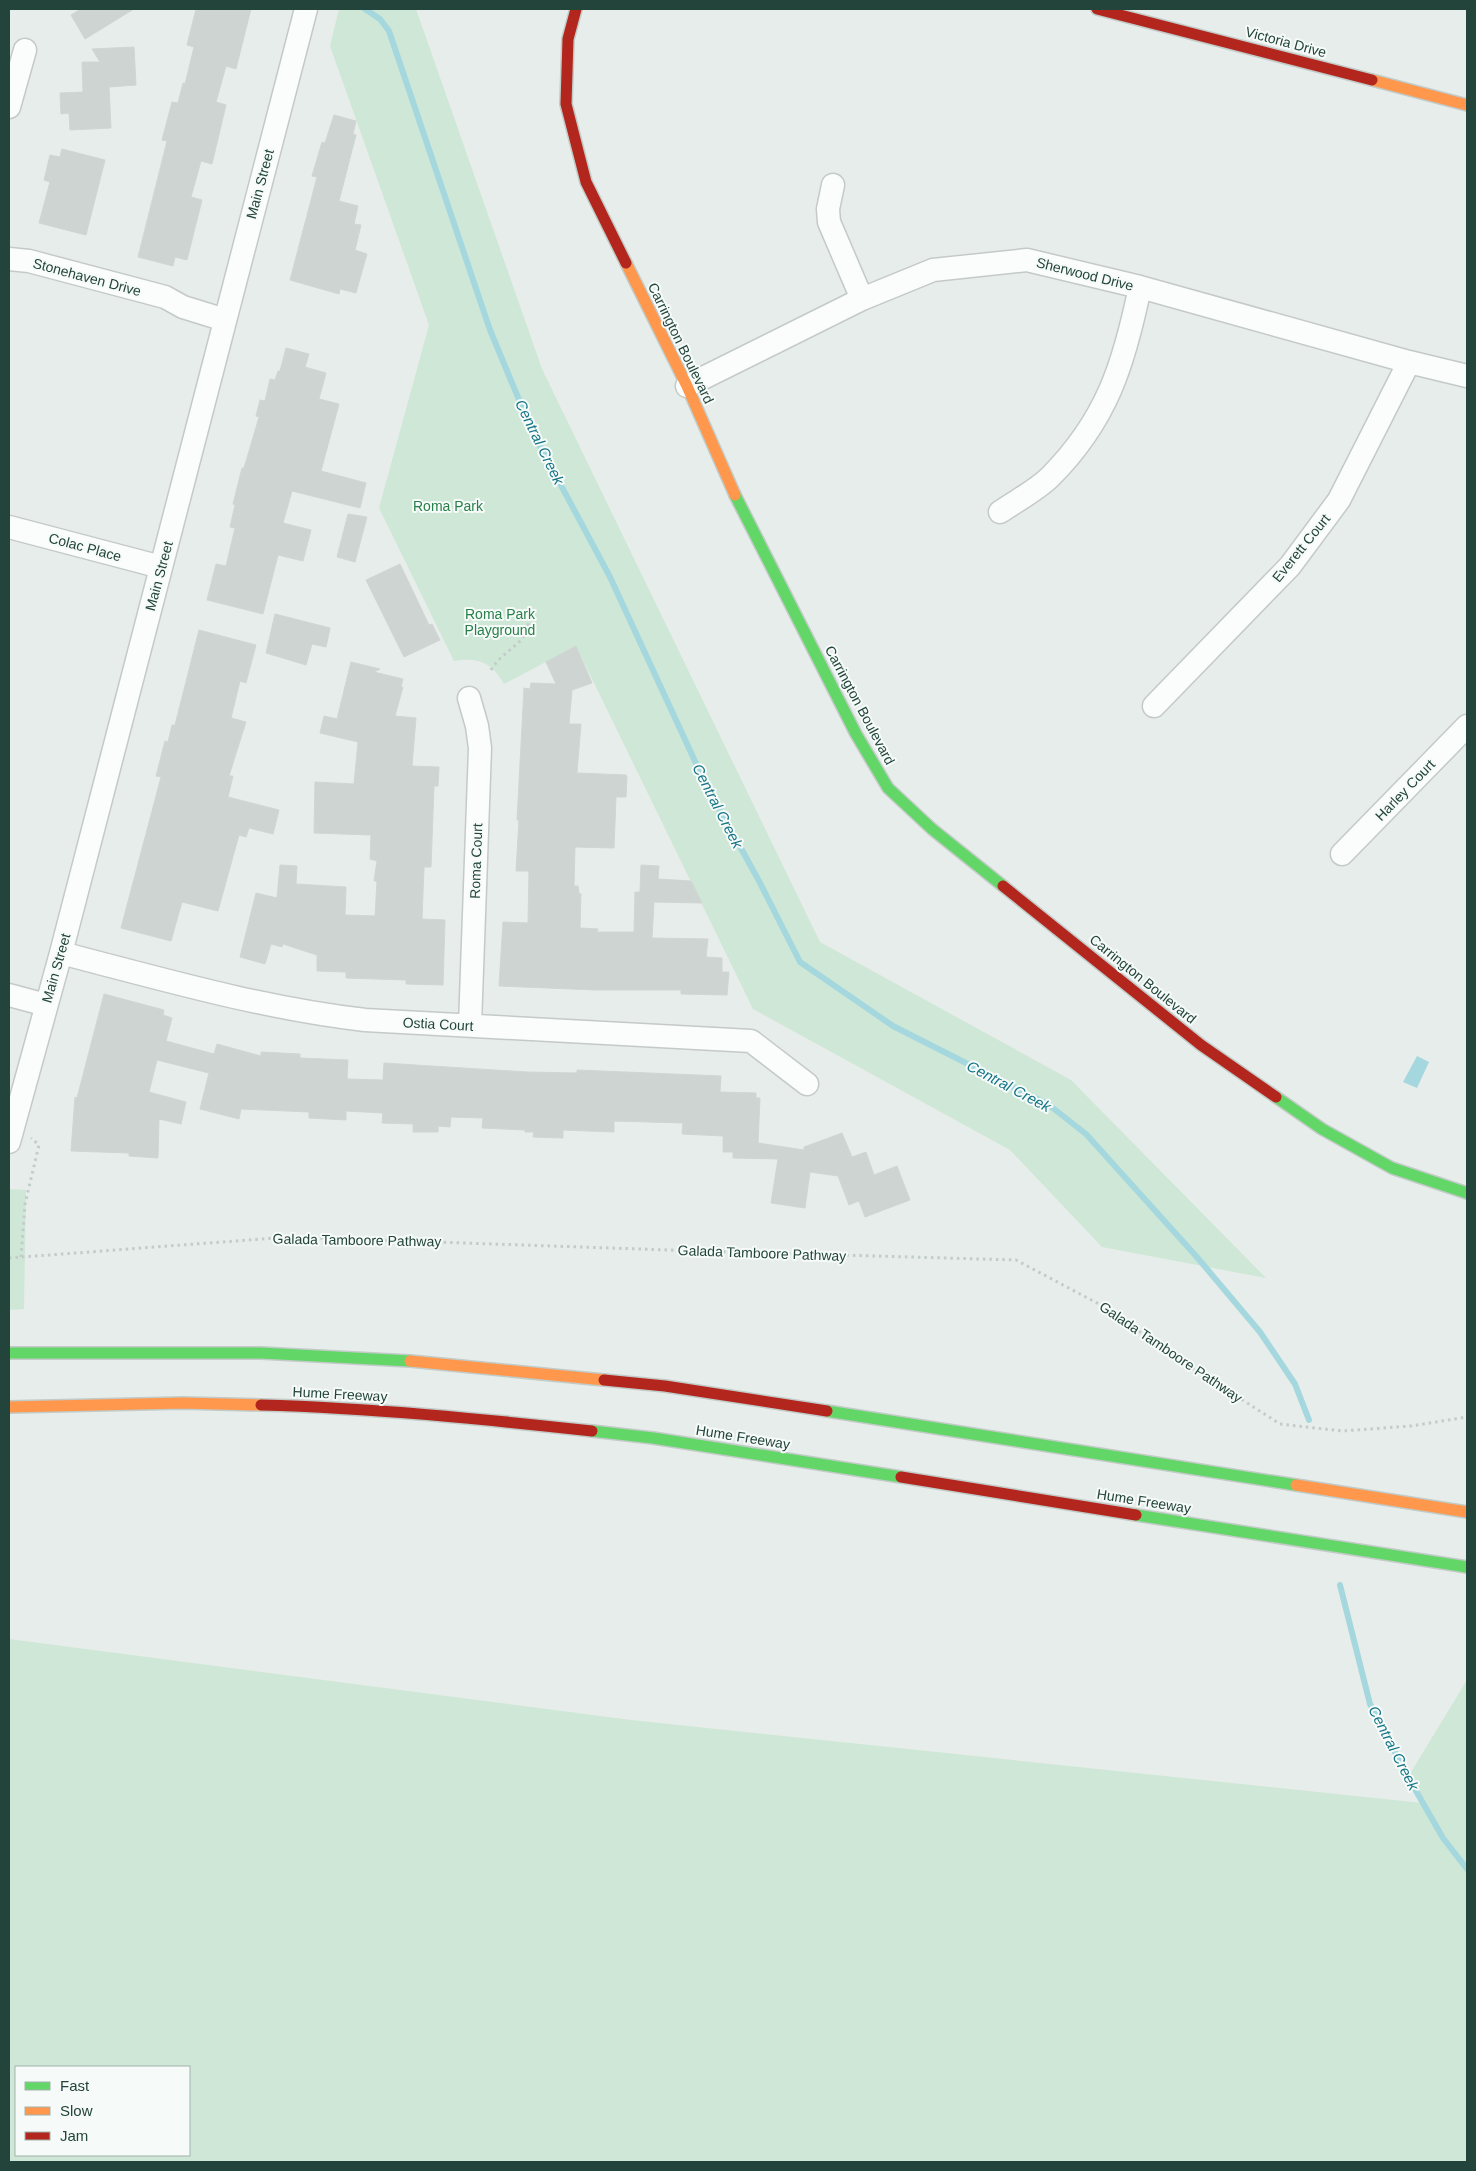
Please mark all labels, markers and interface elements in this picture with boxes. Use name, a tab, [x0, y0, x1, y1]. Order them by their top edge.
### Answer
street label: Victoria Drive	[1244, 24, 1328, 61]
street label: Main Street	[243, 147, 277, 221]
street label: Sherwood Drive	[1035, 254, 1135, 294]
street label: Stonehaven Drive	[31, 255, 143, 299]
street label: Carrington Boulevard	[645, 280, 717, 406]
water label: Central Creek	[512, 397, 569, 489]
park label: Roma Park	[413, 498, 484, 514]
street label: Everett Court	[1269, 511, 1333, 585]
street label: Colac Place	[47, 530, 123, 564]
street label: Main Street	[142, 539, 176, 613]
park label: Roma Park Playground	[465, 606, 536, 638]
street label: Carrington Boulevard	[822, 643, 898, 767]
street label: Harley Court	[1372, 756, 1438, 824]
water label: Central Creek	[689, 761, 747, 852]
street label: Roma Court	[467, 823, 485, 899]
street label: Main Street	[38, 931, 74, 1005]
street label: Carrington Boulevard	[1087, 931, 1199, 1027]
street label: Ostia Court	[402, 1014, 474, 1034]
water label: Central Creek	[964, 1057, 1055, 1116]
street label: Galada Tamboore Pathway	[273, 1231, 441, 1249]
street label: Galada Tamboore Pathway	[677, 1242, 847, 1264]
street label: Galada Tamboore Pathway	[1097, 1298, 1245, 1406]
street label: Hume Freeway	[292, 1384, 388, 1404]
street label: Hume Freeway	[695, 1422, 791, 1452]
street label: Hume Freeway	[1096, 1486, 1192, 1516]
water label: Central Creek	[1365, 1703, 1423, 1794]
legend	[15, 2066, 190, 2156]
text: Fast	[60, 2077, 90, 2094]
text: Slow	[60, 2102, 93, 2119]
text: Jam	[60, 2127, 88, 2144]

